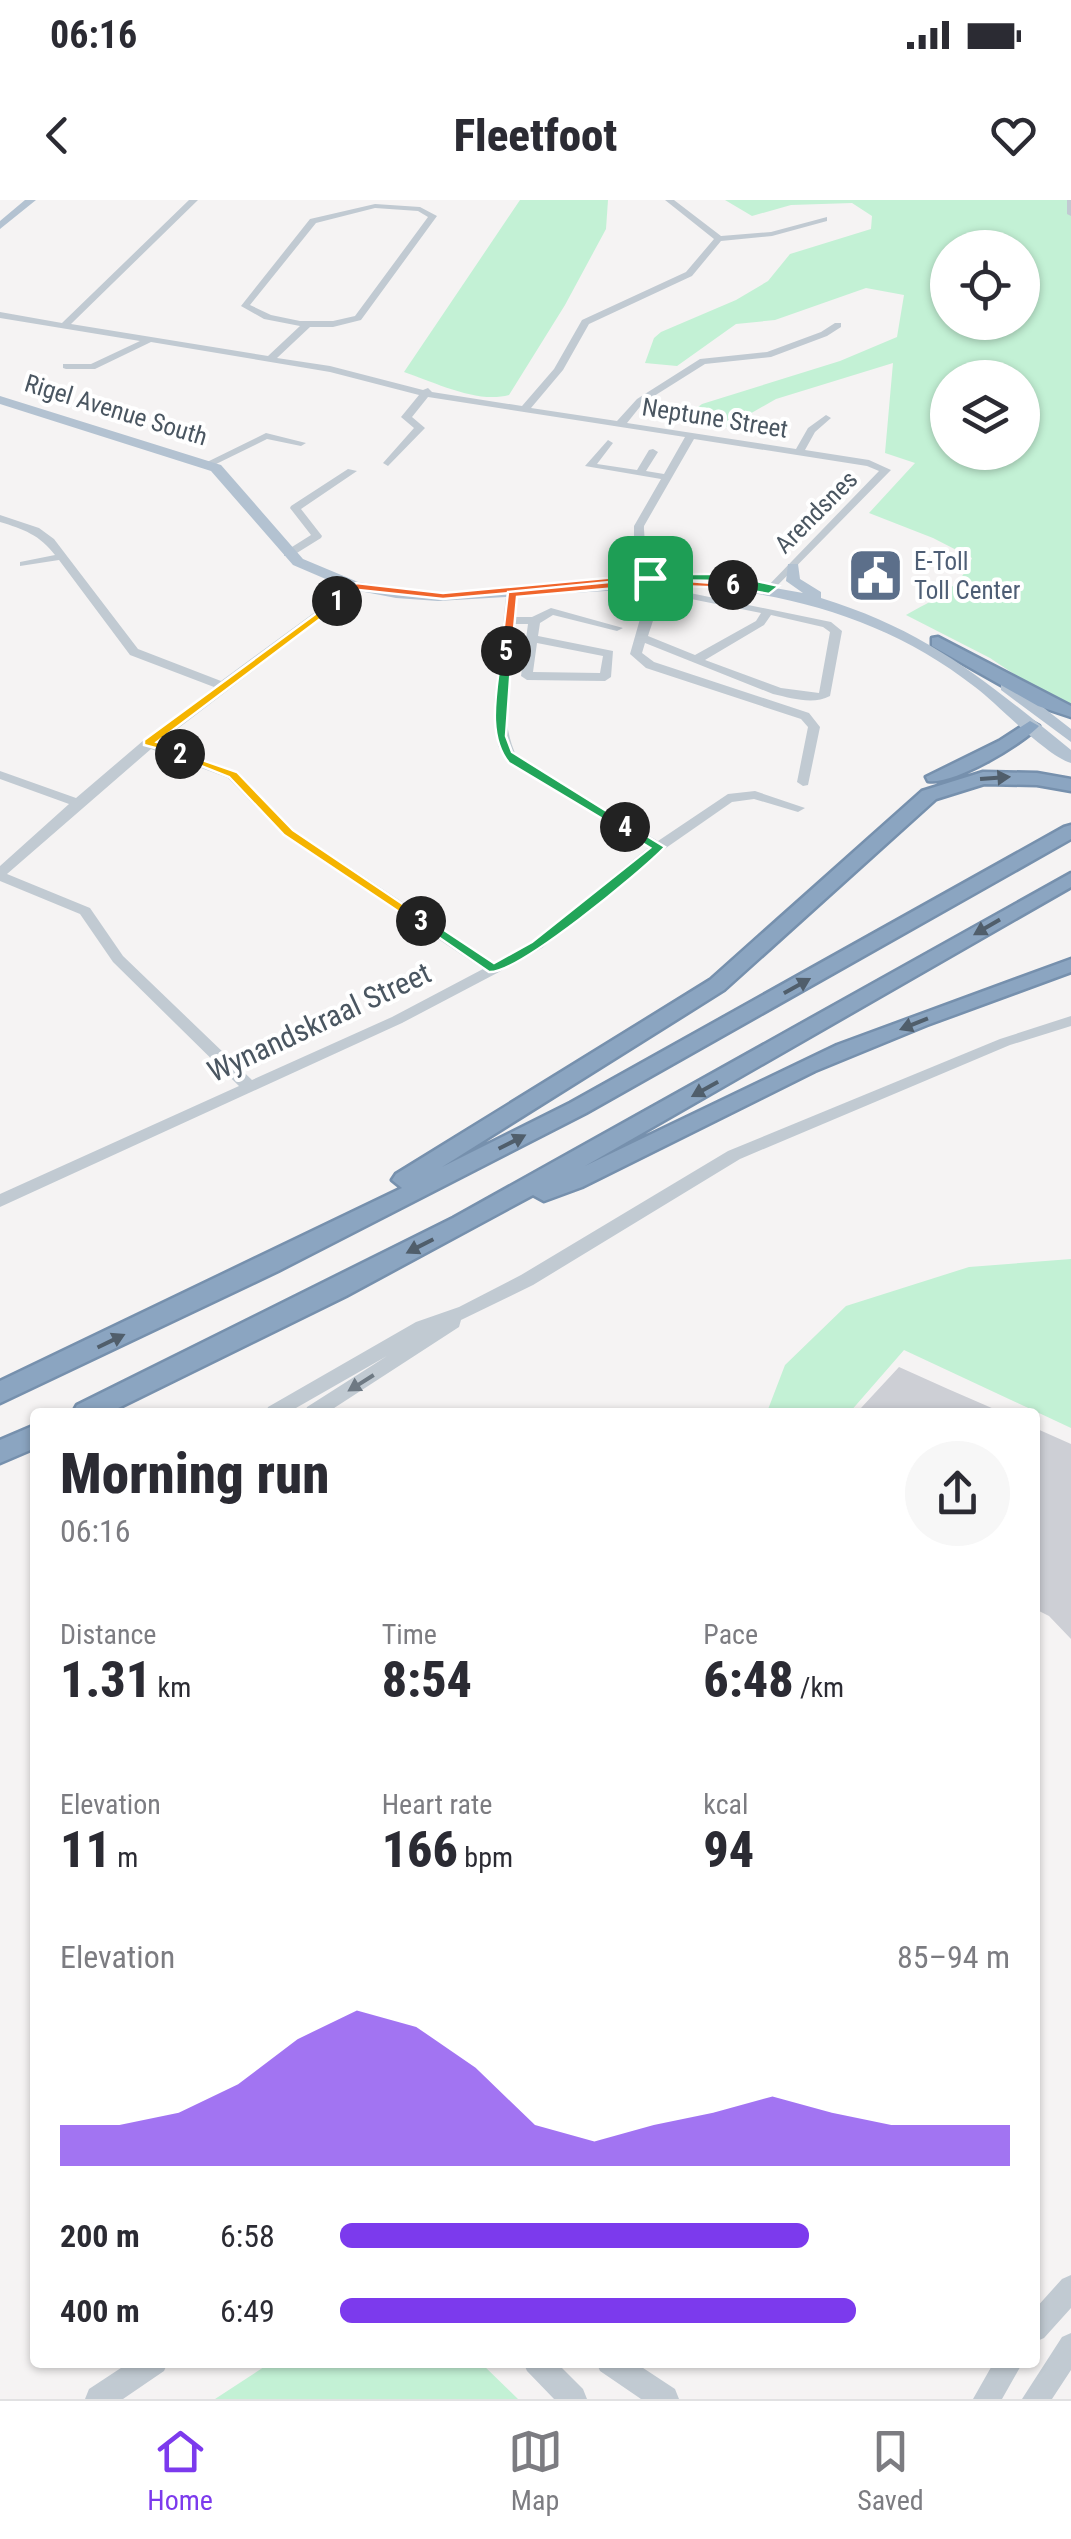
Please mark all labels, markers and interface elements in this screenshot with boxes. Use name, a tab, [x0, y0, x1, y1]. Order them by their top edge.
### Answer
text: 06:16	[50, 13, 137, 57]
icon: back	[30, 108, 85, 163]
icon: heart	[986, 108, 1041, 163]
text: Fleetfoot	[454, 109, 617, 162]
map controls	[930, 230, 1040, 470]
button: locate	[930, 230, 1040, 340]
button: layers	[930, 360, 1040, 470]
street label: Rigel Avenue South	[21, 368, 211, 452]
street label: Neptune Street	[640, 392, 790, 444]
street label: Arendsnes	[769, 465, 863, 559]
pin	[608, 536, 693, 621]
public building icon: E-Toll Toll Center	[845, 545, 905, 605]
place label: E-Toll Toll Center	[914, 547, 1021, 605]
icon: arrive	[623, 551, 678, 606]
pin: 6	[708, 560, 758, 610]
text: 6	[726, 568, 740, 601]
pin: 1	[312, 576, 362, 626]
text: 1	[330, 584, 344, 617]
pin: 5	[481, 626, 531, 676]
text: 5	[499, 634, 513, 667]
pin: 2	[155, 729, 205, 779]
text: 2	[173, 737, 187, 770]
one-way arrow	[980, 770, 1012, 786]
pin: 4	[600, 802, 650, 852]
text: 4	[618, 810, 632, 843]
pin: 3	[396, 896, 446, 946]
text: 3	[414, 904, 428, 937]
one-way arrow	[972, 918, 1001, 935]
street label: Wynandskraal Street	[202, 955, 436, 1089]
one-way arrow	[782, 978, 811, 995]
one-way arrow	[899, 1016, 929, 1032]
one-way arrow	[690, 1080, 719, 1097]
one-way arrow	[497, 1134, 526, 1151]
one-way arrow	[406, 1237, 435, 1254]
one-way arrow	[96, 1332, 125, 1349]
one-way arrow	[347, 1374, 375, 1391]
button: share	[905, 1441, 1010, 1546]
text: Morning run	[60, 1442, 329, 1506]
text: 06:16	[60, 1512, 131, 1550]
text: Distance	[60, 1618, 157, 1651]
text: Time	[382, 1618, 437, 1651]
text: Pace	[703, 1618, 758, 1651]
text: 1.31	[60, 1651, 151, 1709]
text: 8:54	[382, 1651, 472, 1709]
text: 6:48	[703, 1651, 794, 1709]
text: km	[151, 1671, 191, 1704]
text: /km	[794, 1671, 844, 1704]
text: Elevation	[60, 1788, 161, 1821]
text: Heart rate	[382, 1788, 492, 1821]
text: kcal	[703, 1788, 748, 1821]
text: 11	[60, 1821, 111, 1879]
text: 166	[382, 1821, 458, 1879]
text: 94	[703, 1821, 754, 1879]
text: m	[111, 1841, 138, 1874]
text: bpm	[458, 1841, 513, 1874]
text: Elevation	[60, 1938, 175, 1976]
text: 85–94 m	[897, 1938, 1010, 1976]
text: 200 m	[60, 2217, 140, 2255]
text: 6:58	[220, 2217, 275, 2255]
text: 400 m	[60, 2292, 140, 2330]
text: 6:49	[220, 2292, 275, 2330]
tab: Home	[147, 2424, 213, 2517]
tab: Map	[508, 2424, 563, 2517]
tab: Saved	[857, 2424, 924, 2517]

